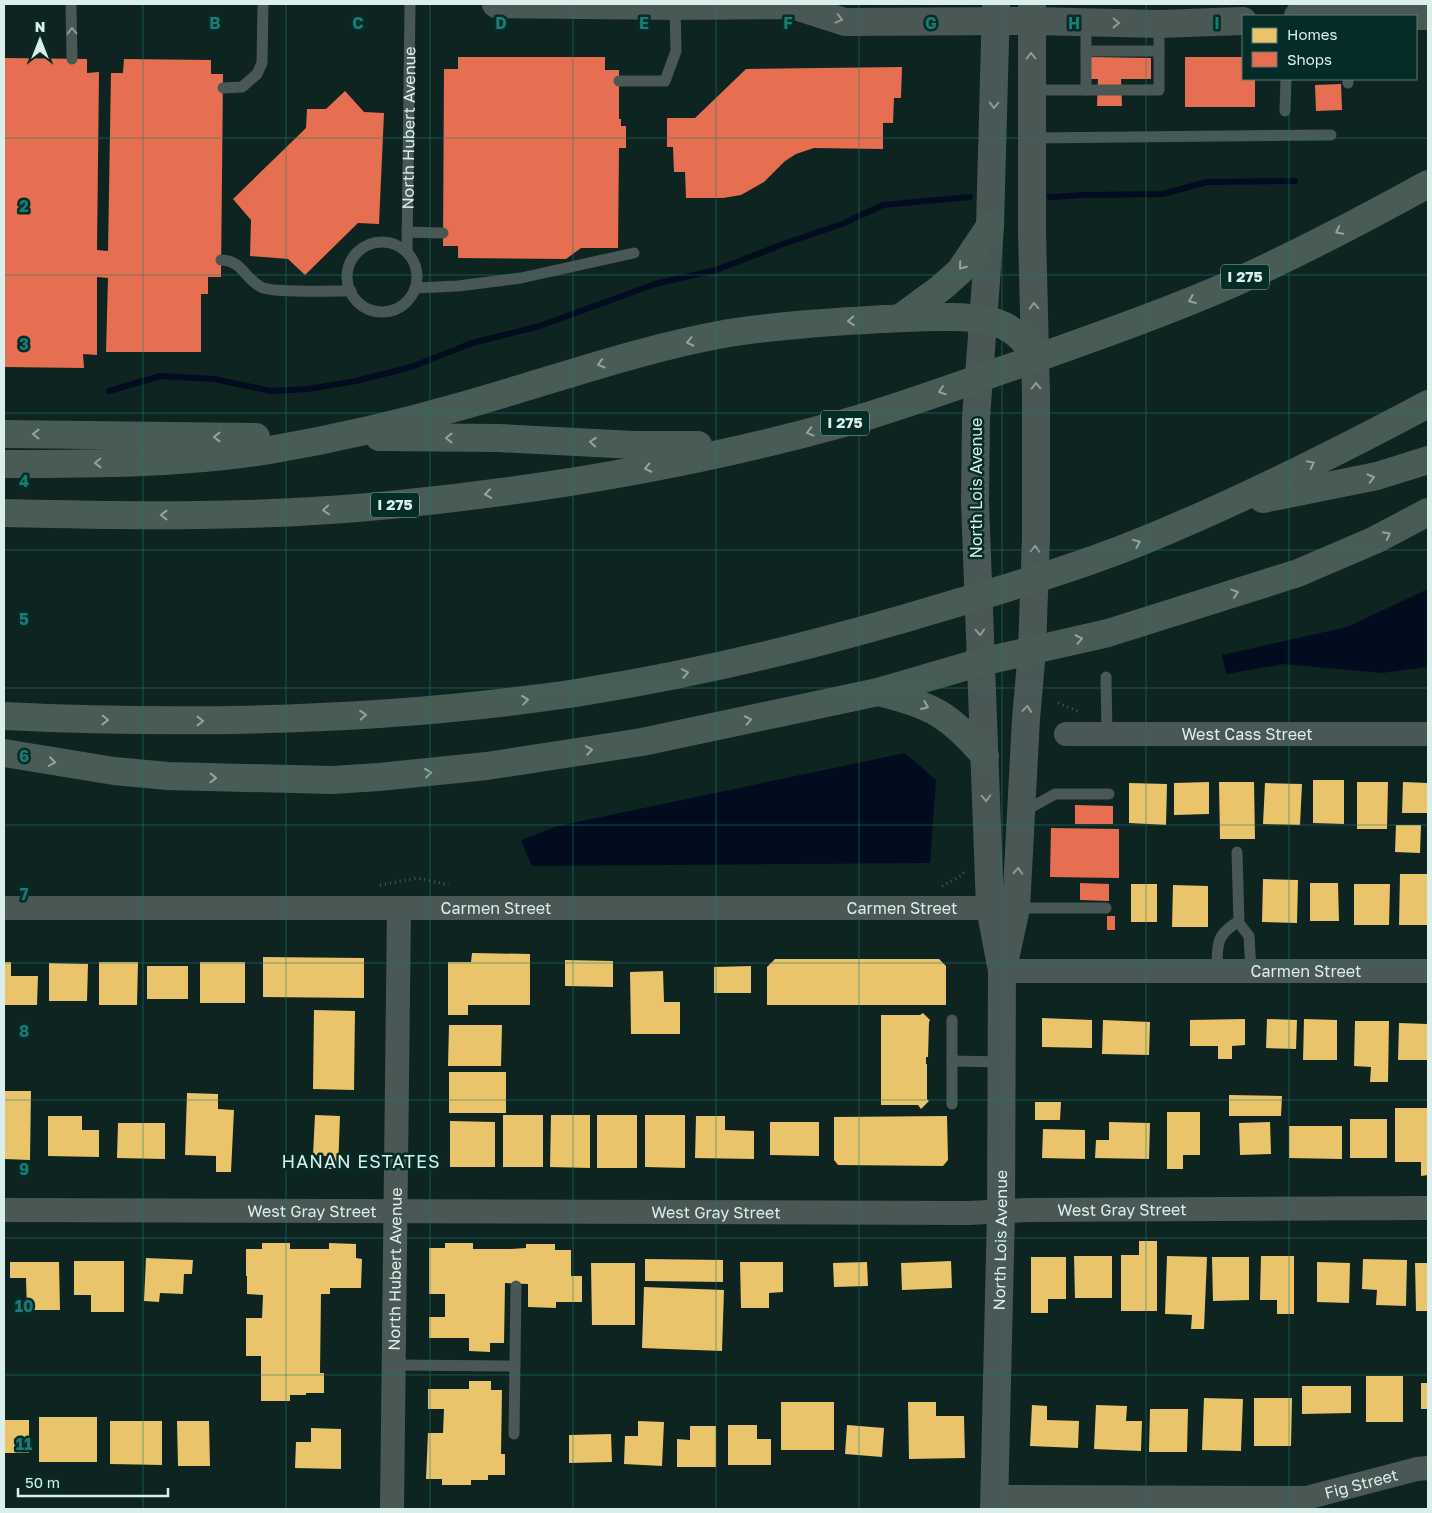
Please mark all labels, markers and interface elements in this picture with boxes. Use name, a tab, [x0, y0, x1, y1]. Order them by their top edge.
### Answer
text: B	[209, 13, 221, 33]
text: C	[352, 13, 364, 33]
text: D	[495, 13, 507, 33]
text: E	[639, 13, 649, 33]
text: F	[783, 13, 793, 33]
text: G	[925, 13, 937, 33]
text: H	[1068, 13, 1080, 33]
text: I	[1214, 13, 1220, 33]
one-way arrow	[834, 14, 842, 24]
north arrow	[15, 15, 65, 65]
legend	[1242, 15, 1417, 80]
text: N	[35, 18, 45, 35]
one-way arrow	[1112, 18, 1120, 29]
text: Homes	[1287, 25, 1337, 43]
one-way arrow	[67, 27, 77, 34]
street label: North Hubert Avenue	[398, 46, 419, 210]
text: Shops	[1287, 50, 1332, 68]
one-way arrow	[1026, 51, 1037, 59]
one-way arrow	[988, 101, 999, 109]
text: 2	[19, 196, 29, 216]
one-way arrow	[1335, 225, 1344, 235]
one-way arrow	[959, 261, 968, 270]
road number: I 275	[1221, 264, 1269, 290]
one-way arrow	[1188, 294, 1197, 304]
one-way arrow	[1029, 301, 1039, 309]
one-way arrow	[847, 316, 855, 327]
text: 3	[19, 334, 29, 354]
one-way arrow	[686, 336, 695, 346]
one-way arrow	[597, 359, 605, 369]
one-way arrow	[1031, 382, 1041, 390]
one-way arrow	[938, 385, 946, 395]
road number: I 275	[821, 410, 869, 436]
street label: North Lois Avenue	[966, 418, 986, 558]
one-way arrow	[805, 426, 814, 437]
one-way arrow	[32, 429, 40, 439]
one-way arrow	[213, 432, 220, 442]
one-way arrow	[445, 433, 453, 443]
one-way arrow	[589, 437, 597, 448]
one-way arrow	[94, 458, 102, 468]
one-way arrow	[1306, 460, 1315, 470]
one-way arrow	[644, 462, 653, 473]
text: 4	[19, 471, 29, 491]
one-way arrow	[1366, 473, 1375, 484]
one-way arrow	[484, 488, 492, 499]
road number: I 275	[371, 492, 419, 518]
one-way arrow	[322, 504, 330, 515]
one-way arrow	[160, 510, 168, 520]
one-way arrow	[1381, 531, 1390, 541]
one-way arrow	[1132, 538, 1141, 549]
one-way arrow	[1030, 544, 1041, 552]
one-way arrow	[1230, 588, 1239, 598]
text: 5	[19, 609, 29, 629]
one-way arrow	[974, 628, 985, 636]
one-way arrow	[1075, 634, 1084, 645]
one-way arrow	[680, 669, 689, 679]
one-way arrow	[520, 695, 529, 705]
one-way arrow	[920, 700, 929, 710]
one-way arrow	[1021, 704, 1032, 712]
one-way arrow	[359, 710, 367, 721]
one-way arrow	[102, 715, 109, 725]
one-way arrow	[197, 716, 205, 726]
one-way arrow	[744, 716, 753, 726]
street label: West Cass Street	[1181, 724, 1313, 744]
text: 6	[19, 746, 29, 766]
one-way arrow	[584, 746, 593, 756]
one-way arrow	[47, 756, 56, 766]
one-way arrow	[424, 768, 432, 779]
one-way arrow	[209, 773, 217, 784]
one-way arrow	[981, 795, 991, 803]
one-way arrow	[1012, 867, 1023, 875]
text: 7	[20, 884, 29, 904]
street label: Carmen Street	[441, 898, 551, 918]
street label: Carmen Street	[847, 898, 957, 918]
street label: Carmen Street	[1251, 961, 1361, 981]
text: 8	[19, 1021, 29, 1041]
district label: HANAN ESTATES	[282, 1150, 440, 1172]
text: 9	[19, 1159, 29, 1179]
street label: North Lois Avenue	[989, 1170, 1011, 1311]
street label: North Hubert Avenue	[384, 1187, 406, 1351]
street label: West Gray Street	[1057, 1199, 1187, 1220]
street label: West Gray Street	[247, 1201, 377, 1221]
street label: West Gray Street	[651, 1202, 781, 1222]
text: 10	[15, 1296, 33, 1316]
text: 11	[16, 1434, 32, 1454]
street label: Fig Street	[1322, 1464, 1400, 1503]
scale bar	[18, 1466, 168, 1498]
text: 50 m	[25, 1473, 60, 1491]

